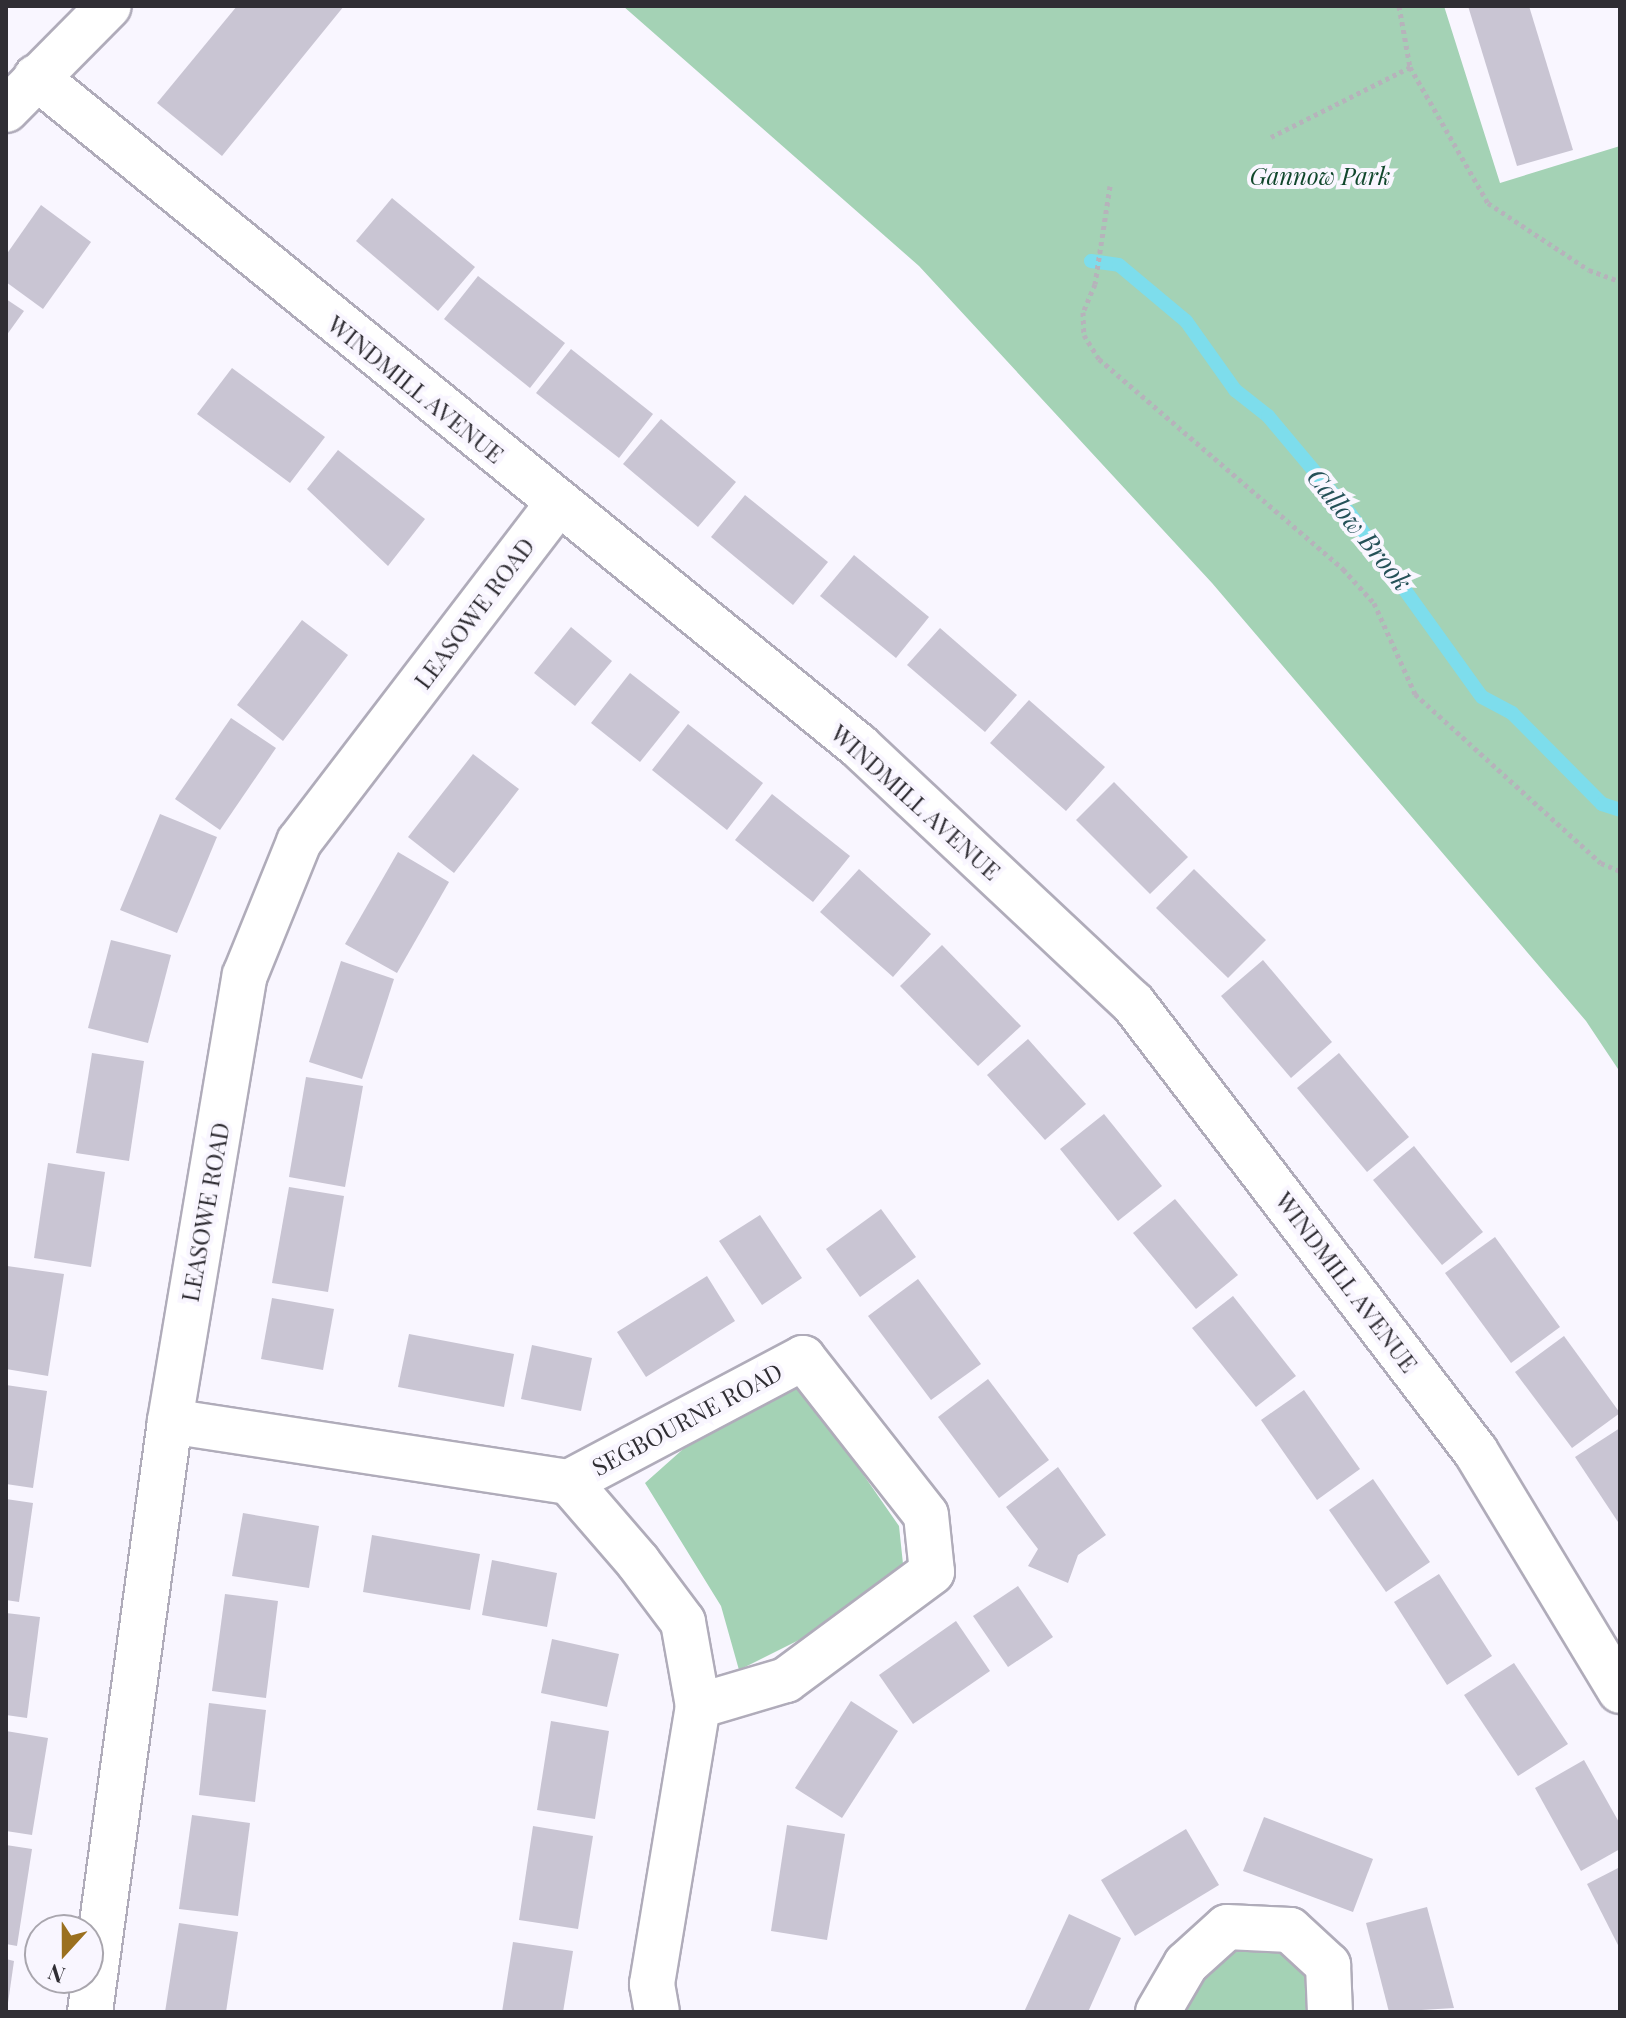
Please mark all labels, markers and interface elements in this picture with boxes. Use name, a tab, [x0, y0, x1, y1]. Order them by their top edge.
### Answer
park label: Gannow Park	[1250, 162, 1390, 190]
street label: WINDMILL AVENUE	[322, 309, 510, 469]
water label: Callow Brook	[1301, 462, 1419, 596]
street label: LEASOWE ROAD	[408, 532, 540, 694]
street label: WINDMILL AVENUE	[825, 718, 1007, 886]
street label: LEASOWE ROAD	[175, 1120, 235, 1304]
street label: WINDMILL AVENUE	[1270, 1186, 1424, 1378]
street label: SEGBOURNE ROAD	[587, 1357, 787, 1481]
north arrow	[24, 1914, 104, 1994]
text: N	[43, 1958, 69, 1991]

